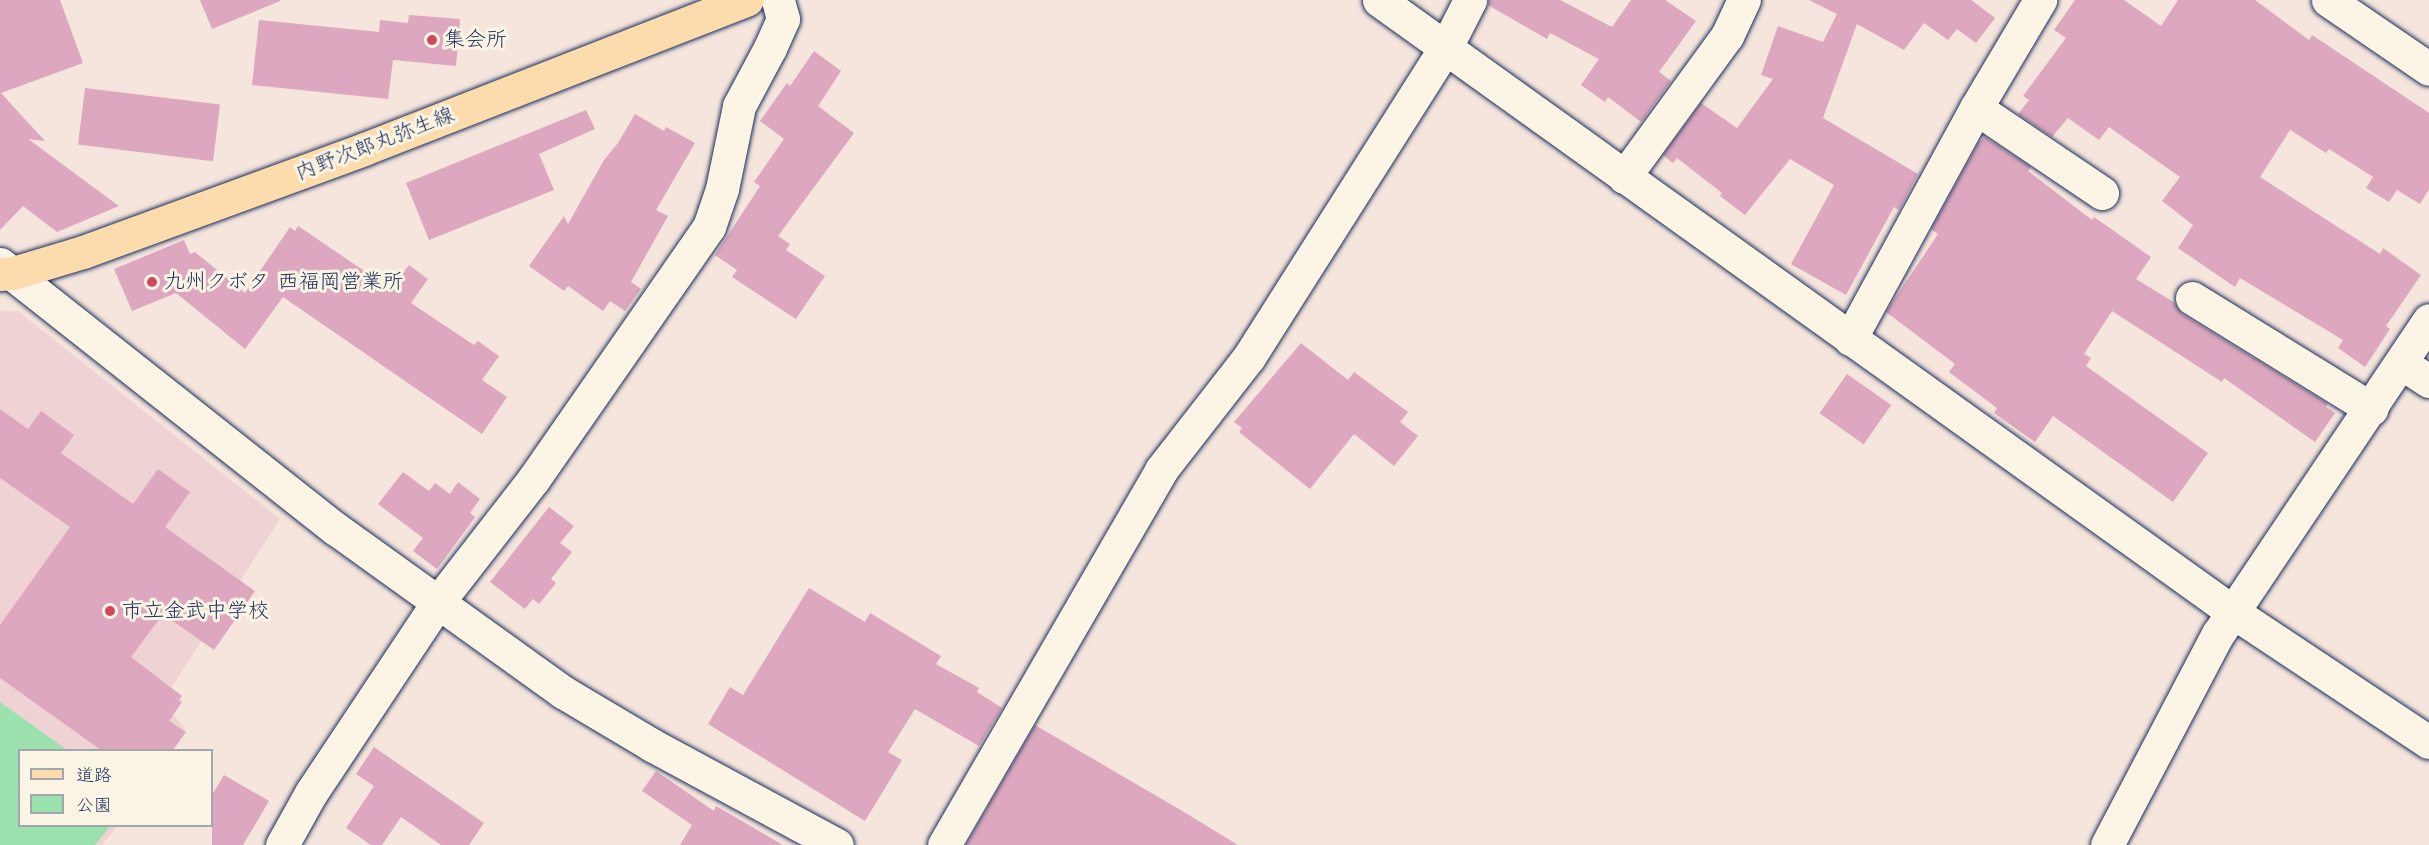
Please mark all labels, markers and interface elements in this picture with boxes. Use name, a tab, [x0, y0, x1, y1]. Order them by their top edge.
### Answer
place label: 集会所	[444, 27, 507, 53]
marker: 集会所	[425, 33, 439, 47]
street label: 内野次郎丸弥生線	[292, 102, 458, 186]
place label: 九州クボタ 西福岡営業所	[164, 269, 403, 295]
marker: 九州クボタ 西福岡営業所	[145, 275, 159, 289]
place label: 市立金武中学校	[122, 598, 269, 624]
marker: 市立金武中学校	[103, 604, 117, 618]
legend	[18, 749, 213, 827]
text: 道路	[76, 763, 112, 788]
text: 公園	[76, 793, 112, 818]

